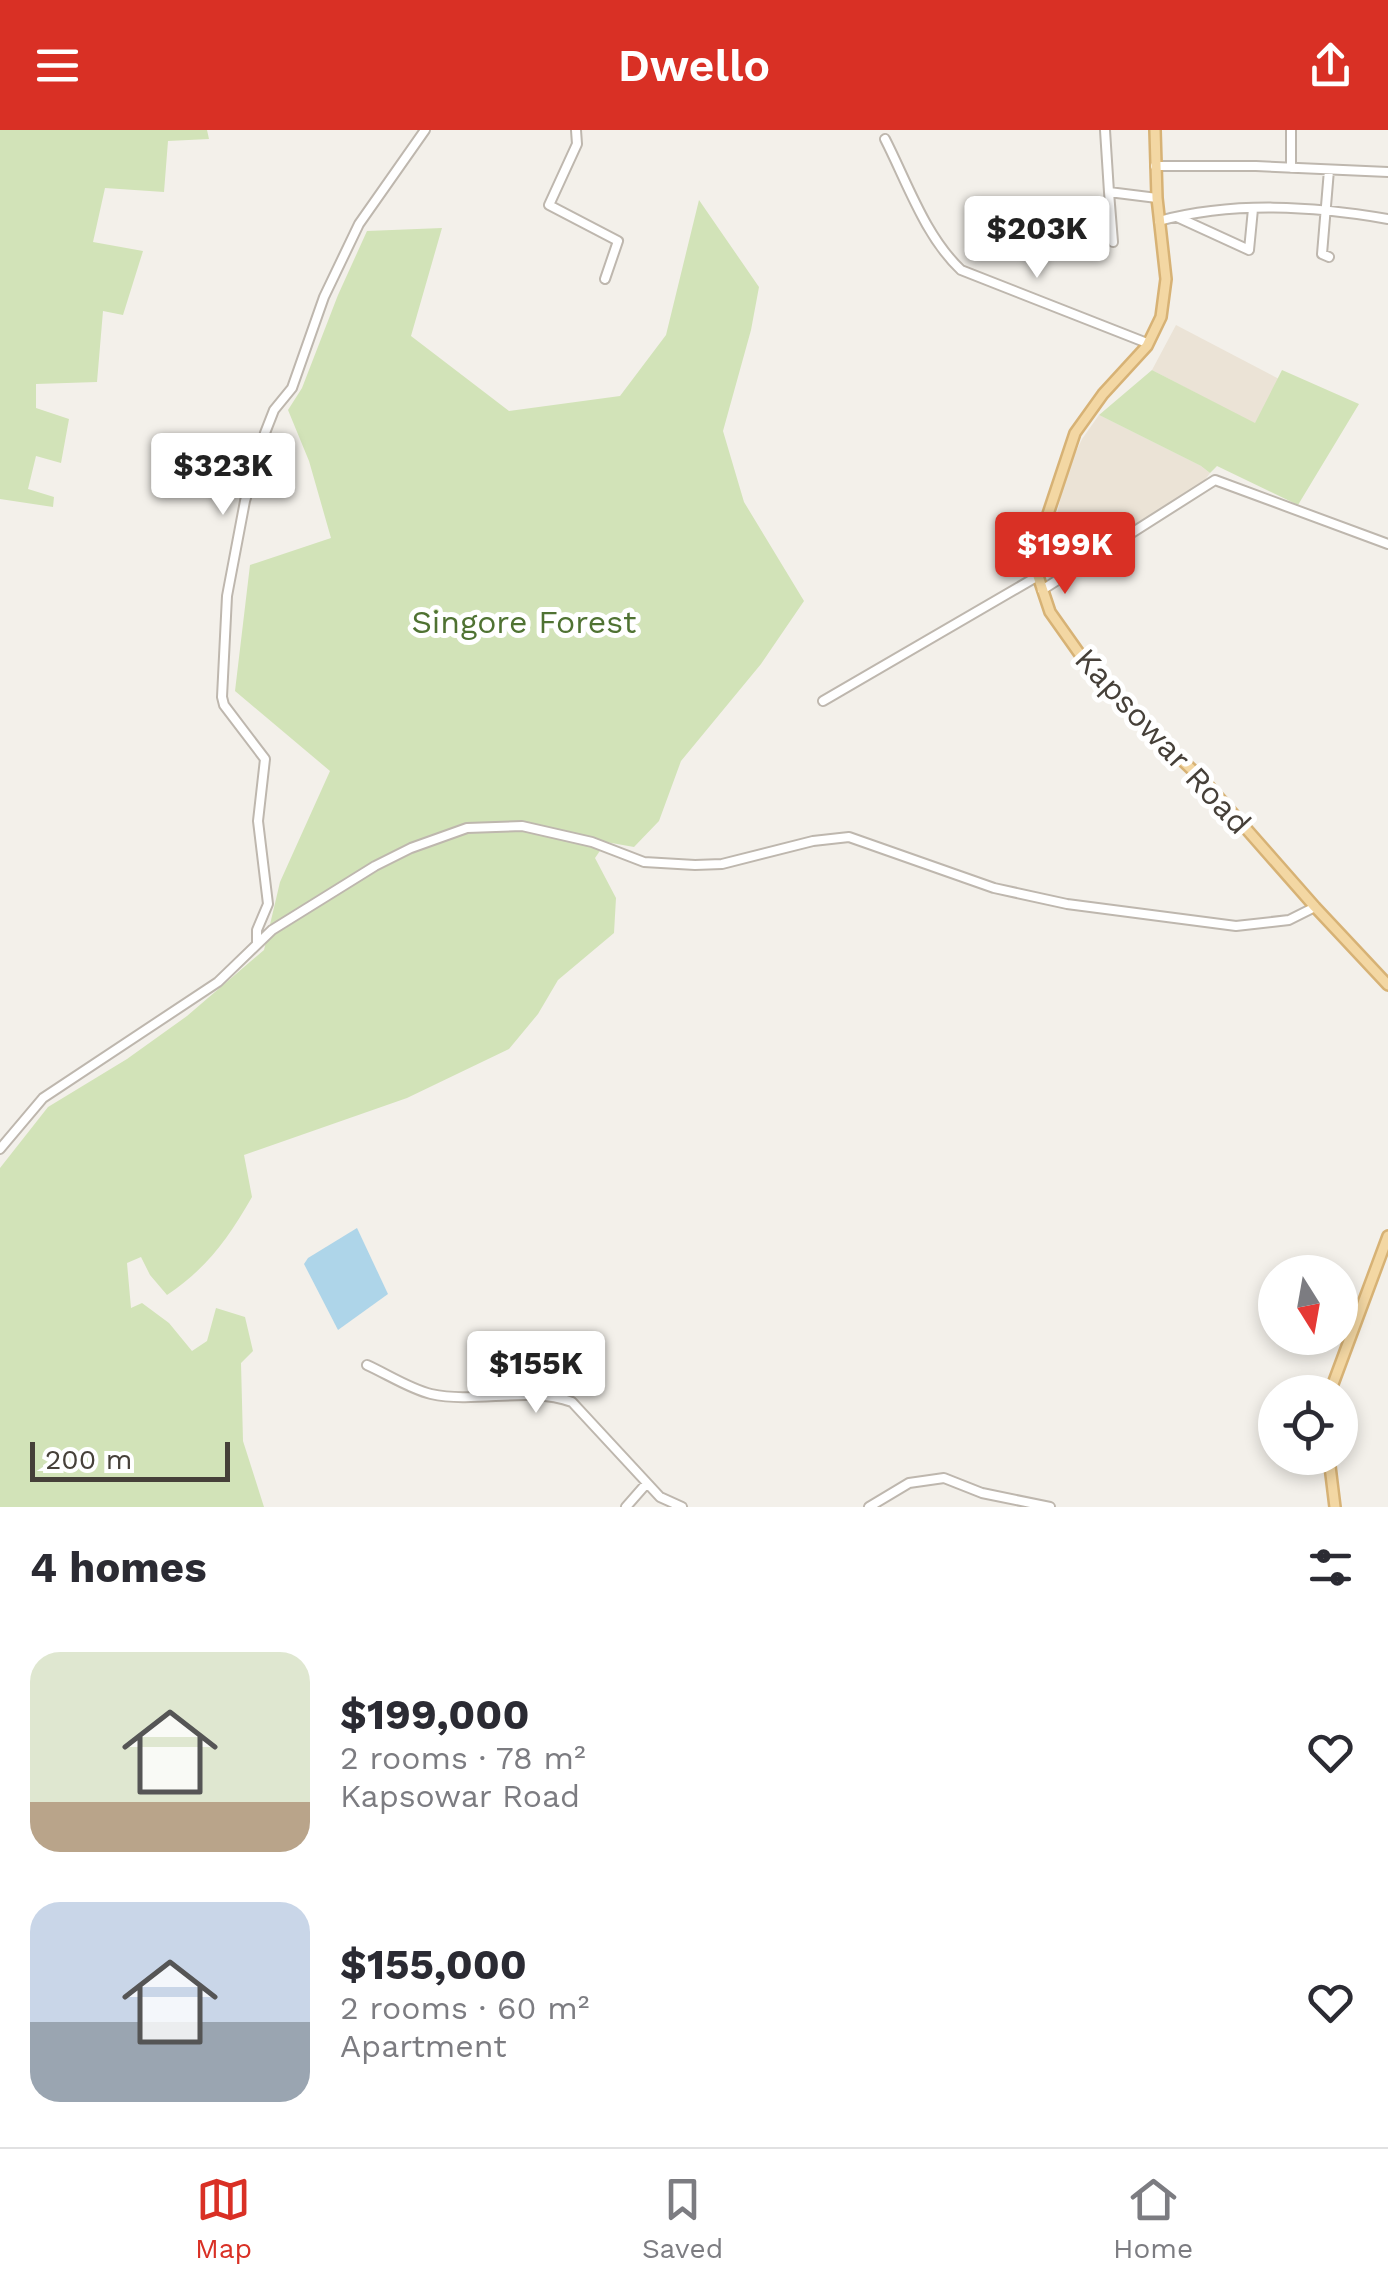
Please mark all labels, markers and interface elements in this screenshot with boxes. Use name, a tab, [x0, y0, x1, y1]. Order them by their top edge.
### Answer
icon: menu	[30, 38, 85, 93]
icon: share	[1303, 38, 1358, 93]
text: Dwello	[618, 39, 770, 92]
pin: $203K	[967, 196, 1107, 281]
text: $203K	[986, 209, 1088, 247]
pin: $323K	[153, 433, 293, 518]
text: $323K	[173, 446, 273, 484]
pin: $199K	[995, 512, 1135, 597]
text: $199K	[1017, 525, 1113, 563]
park label: Singore Forest	[411, 603, 637, 641]
street label: Kapsowar Road	[1067, 640, 1259, 842]
north arrow	[1258, 1255, 1358, 1355]
map controls	[1258, 1255, 1358, 1475]
pin: $155K	[466, 1331, 606, 1416]
text: $155K	[489, 1344, 583, 1382]
button: locate	[1258, 1375, 1358, 1475]
scale bar	[30, 1437, 230, 1482]
text: 200 m	[45, 1443, 132, 1476]
icon: filters	[1303, 1540, 1358, 1595]
text: 4 homes	[30, 1543, 207, 1592]
text: $199,000	[340, 1690, 529, 1739]
icon: home	[110, 1692, 230, 1812]
icon: heart	[1303, 1725, 1358, 1780]
text: 2 rooms · 78 m²	[340, 1739, 586, 1777]
text: Kapsowar Road	[340, 1777, 580, 1815]
text: $155,000	[340, 1940, 527, 1989]
icon: home	[110, 1942, 230, 2062]
icon: heart	[1303, 1975, 1358, 2030]
text: 2 rooms · 60 m²	[340, 1989, 589, 2027]
text: Apartment	[340, 2027, 507, 2065]
tab: Map	[195, 2172, 252, 2265]
tab: Saved	[642, 2172, 723, 2265]
tab: Home	[1113, 2172, 1193, 2265]

